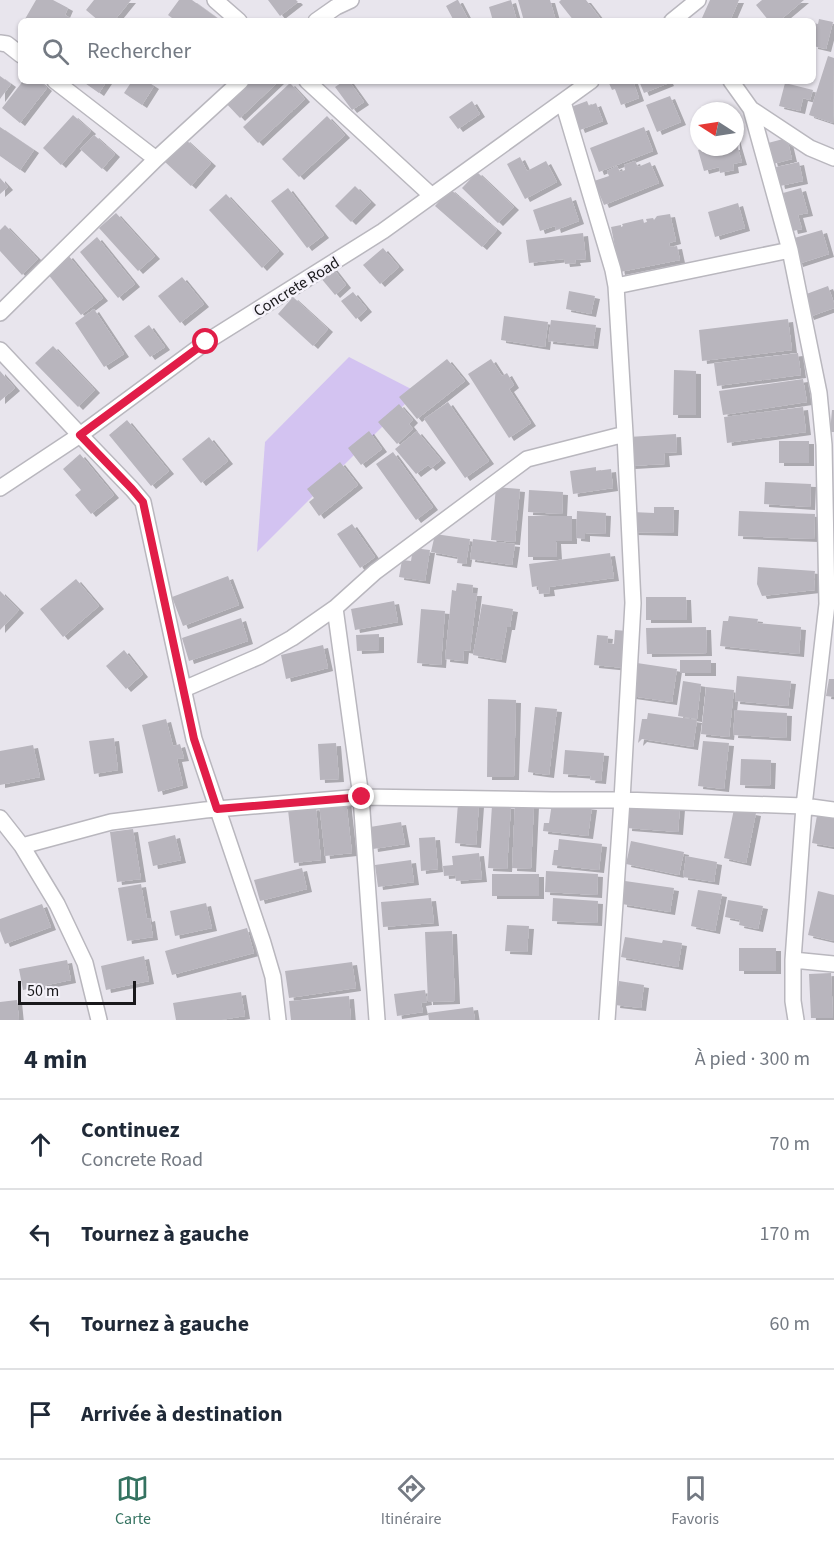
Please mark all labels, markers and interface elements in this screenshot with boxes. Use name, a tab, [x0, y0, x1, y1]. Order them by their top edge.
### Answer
search box	[18, 18, 816, 84]
icon: search	[39, 35, 72, 68]
text: Rechercher	[87, 35, 191, 67]
north arrow	[690, 102, 744, 156]
street label: Concrete Road	[249, 252, 344, 322]
route start	[192, 328, 218, 354]
route end	[348, 783, 374, 809]
scale bar	[18, 978, 136, 1006]
text: 50 m	[27, 980, 59, 1002]
text: 4 min	[24, 1041, 87, 1078]
text: À pied · 300 m	[695, 1045, 810, 1073]
text: Continuez	[81, 1114, 180, 1146]
icon: ahead	[24, 1128, 57, 1161]
text: 70 m	[770, 1130, 810, 1158]
text: Concrete Road	[81, 1146, 203, 1174]
icon: left	[24, 1218, 57, 1251]
text: Tournez à gauche	[81, 1218, 249, 1250]
text: 170 m	[760, 1220, 810, 1248]
icon: left	[24, 1308, 57, 1341]
text: Tournez à gauche	[81, 1308, 249, 1340]
text: 60 m	[770, 1310, 810, 1338]
icon: arrive	[24, 1398, 57, 1431]
text: Arrivée à destination	[81, 1398, 283, 1430]
tab: Carte	[115, 1472, 151, 1530]
tab: Itinéraire	[381, 1472, 441, 1530]
tab: Favoris	[671, 1472, 719, 1530]

